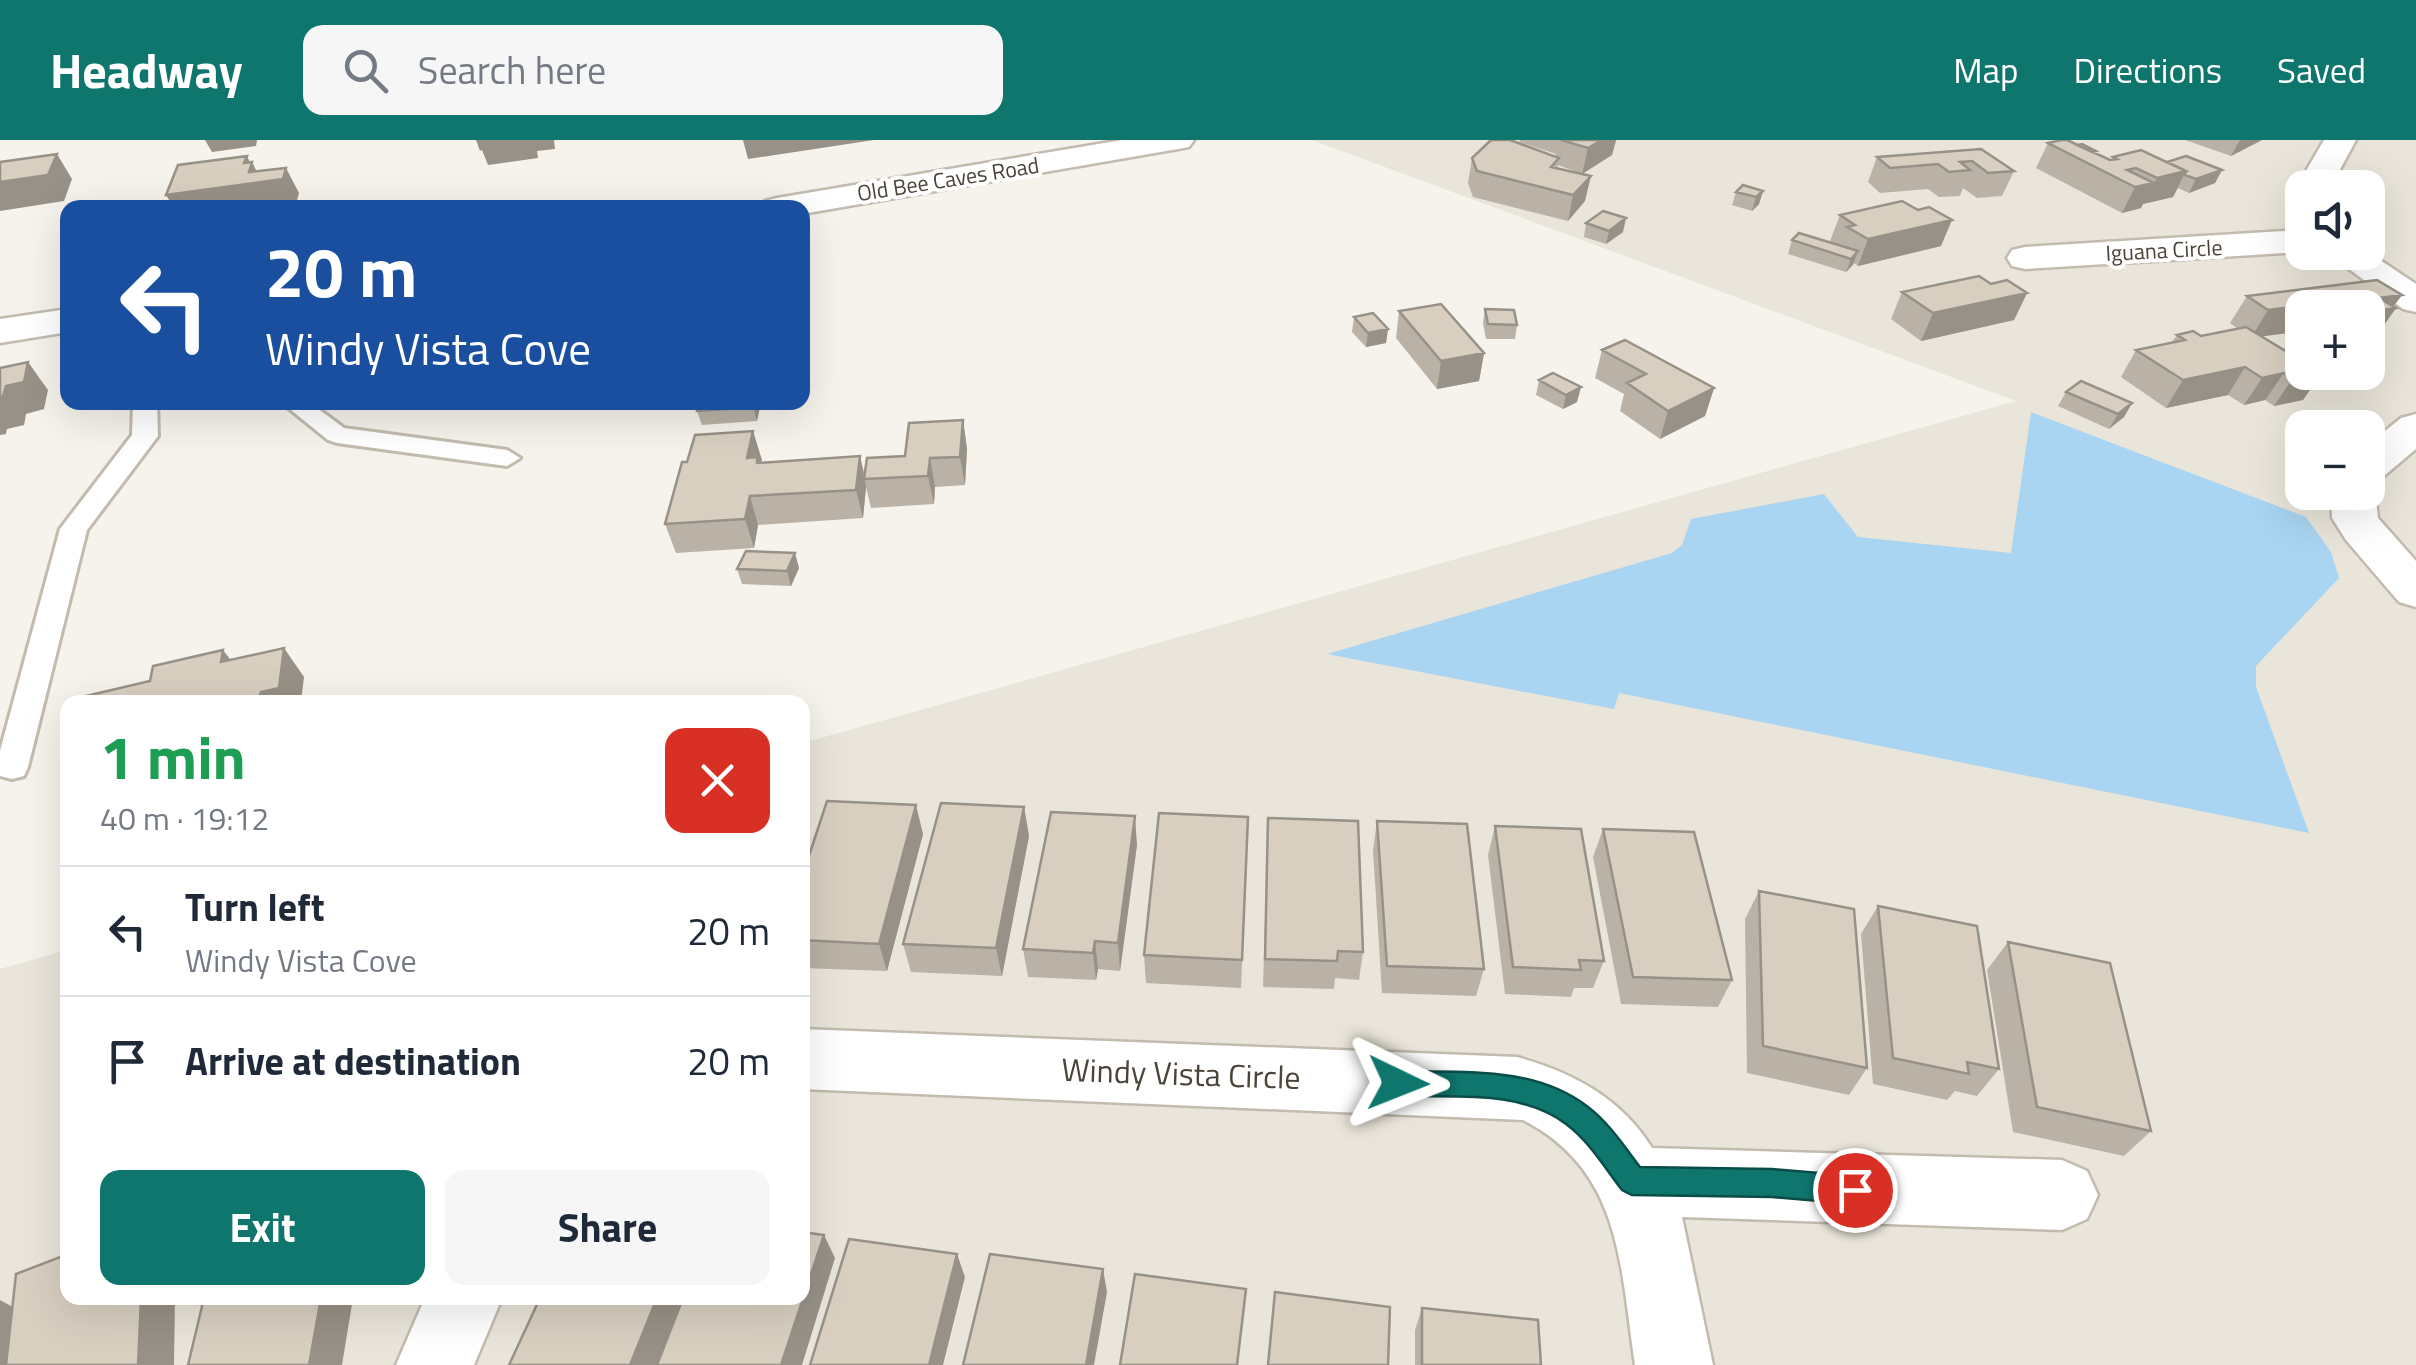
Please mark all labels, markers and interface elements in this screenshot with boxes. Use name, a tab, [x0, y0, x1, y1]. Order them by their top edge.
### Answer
search box	[303, 25, 1003, 115]
text: Headway	[50, 34, 243, 107]
text: Search here	[418, 41, 606, 99]
icon: search	[338, 43, 393, 98]
text: Map	[1953, 43, 2019, 97]
text: Directions	[2074, 43, 2222, 97]
text: Saved	[2277, 43, 2366, 97]
street label: Old Bee Caves Road	[855, 148, 1041, 210]
map controls	[2285, 170, 2385, 510]
button: sound	[2285, 170, 2385, 270]
text: 20 m	[265, 218, 418, 324]
street label: Iguana Circle	[2105, 230, 2223, 270]
icon: left	[100, 240, 230, 370]
button: +	[2285, 290, 2385, 390]
text: Windy Vista Cove	[265, 314, 591, 382]
button: −	[2285, 410, 2385, 510]
text: 1 min	[100, 711, 246, 802]
button: close	[665, 728, 770, 833]
text: 40 m · 19:12	[100, 794, 269, 842]
text: Turn left	[185, 878, 325, 936]
text: 20 m	[687, 902, 770, 960]
icon: left	[100, 904, 155, 959]
text: Windy Vista Cove	[185, 936, 417, 984]
position arrow	[1346, 1031, 1450, 1135]
text: Arrive at destination	[185, 1032, 521, 1090]
text: 20 m	[687, 1032, 770, 1090]
icon: arrive	[100, 1034, 155, 1089]
street label: Windy Vista Circle	[1061, 1045, 1302, 1101]
pin	[1813, 1148, 1898, 1233]
icon: arrive	[1828, 1163, 1883, 1218]
button: Exit	[100, 1170, 425, 1285]
button: Share	[445, 1170, 770, 1285]

